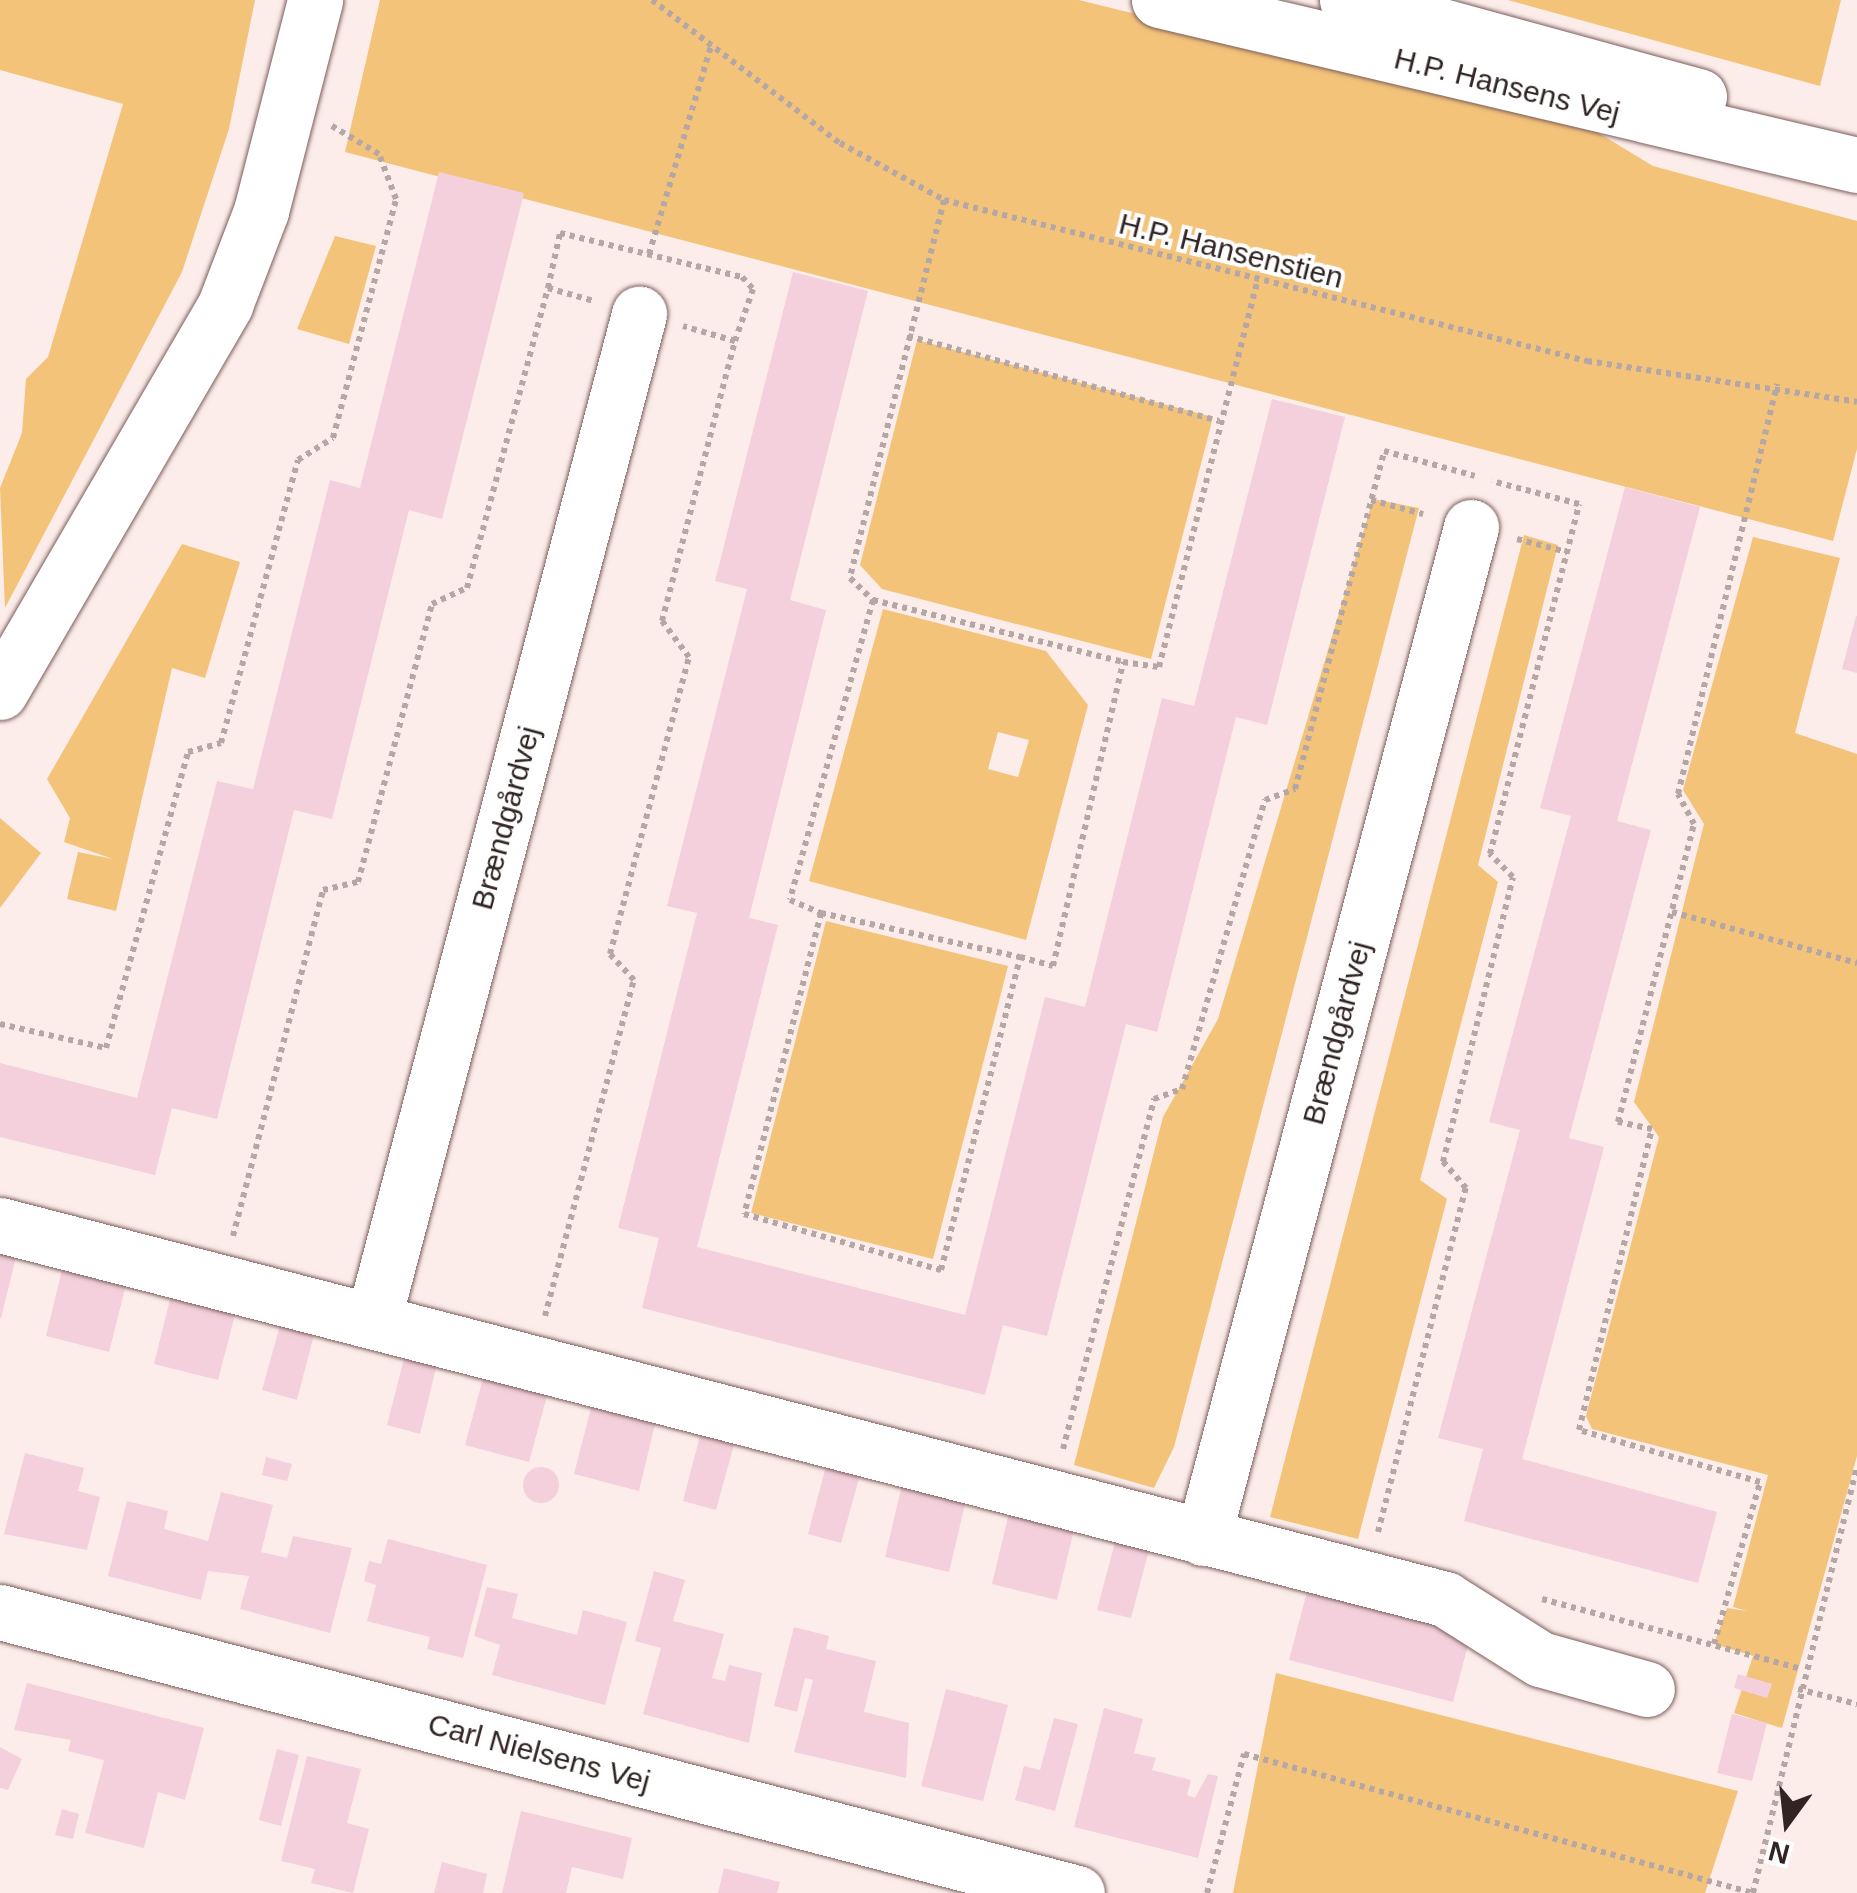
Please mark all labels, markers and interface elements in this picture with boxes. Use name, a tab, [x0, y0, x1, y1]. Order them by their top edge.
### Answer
street label: H.P. Hansens Vej	[1390, 41, 1624, 131]
street label: H.P. Hansenstien	[1115, 206, 1347, 296]
street label: Brændgårdvej	[464, 722, 548, 914]
street label: Brændgårdvej	[1295, 937, 1379, 1129]
street label: Carl Nielsens Vej	[424, 1706, 654, 1800]
north arrow	[1737, 1773, 1837, 1873]
text: N	[1765, 1835, 1793, 1870]

